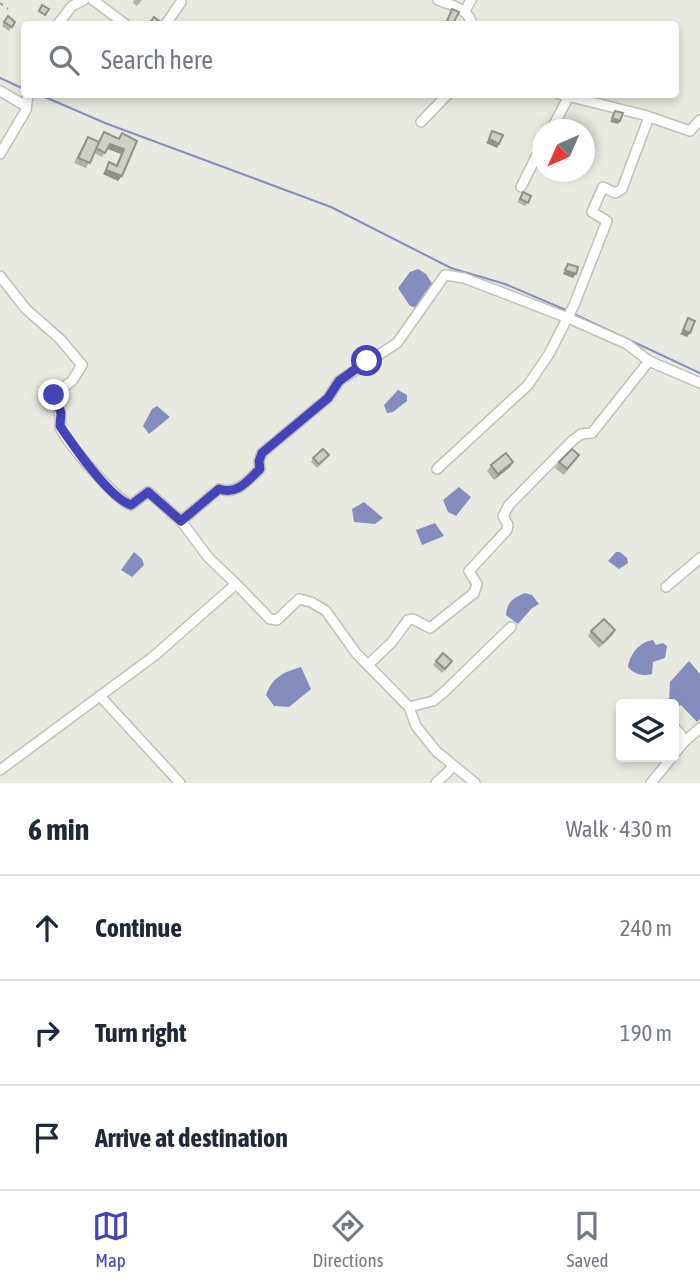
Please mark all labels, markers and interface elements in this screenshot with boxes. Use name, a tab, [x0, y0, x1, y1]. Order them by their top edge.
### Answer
search box	[21, 21, 679, 98]
icon: search	[45, 41, 83, 79]
text: Search here	[101, 45, 213, 75]
north arrow	[532, 119, 595, 182]
route start	[351, 345, 382, 376]
route end	[38, 379, 69, 410]
map controls	[616, 699, 679, 762]
button: layers	[616, 699, 679, 762]
text: 6 min	[28, 812, 89, 846]
text: Walk · 430 m	[566, 816, 672, 842]
icon: ahead	[28, 909, 66, 947]
text: Continue	[95, 913, 182, 943]
text: 240 m	[620, 915, 672, 941]
icon: right	[28, 1014, 66, 1052]
text: Turn right	[95, 1018, 186, 1048]
text: 190 m	[620, 1020, 672, 1046]
icon: arrive	[28, 1119, 66, 1157]
text: Arrive at destination	[95, 1123, 288, 1153]
tab: Map	[92, 1207, 130, 1271]
tab: Directions	[313, 1207, 383, 1271]
tab: Saved	[566, 1207, 608, 1271]

